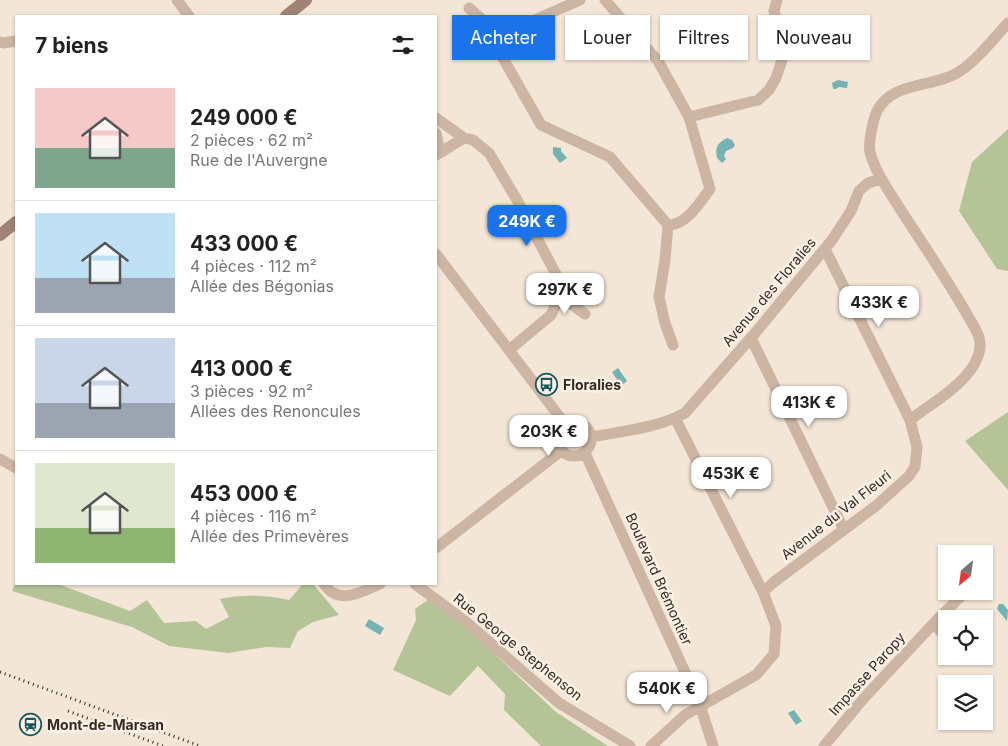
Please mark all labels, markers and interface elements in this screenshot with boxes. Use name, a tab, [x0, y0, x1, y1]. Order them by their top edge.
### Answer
chip: Acheter	[452, 15, 555, 60]
chip: Louer	[565, 15, 650, 60]
chip: Filtres	[660, 15, 748, 60]
chip: Nouveau	[758, 15, 870, 60]
icon: filters	[389, 31, 417, 59]
text: 7 biens	[35, 33, 108, 58]
text: 249 000 €	[190, 105, 298, 130]
icon: home	[75, 108, 135, 168]
text: 2 pièces · 62 m²	[190, 130, 313, 150]
text: Rue de l'Auvergne	[190, 150, 327, 170]
pin: 249K €	[486, 204, 568, 247]
text: 249K €	[498, 211, 556, 231]
text: 433 000 €	[190, 231, 298, 256]
icon: home	[75, 233, 135, 293]
street label: Avenue des Floralies	[718, 234, 819, 350]
text: 4 pièces · 112 m²	[190, 256, 317, 276]
pin: 297K €	[524, 272, 606, 315]
text: Allée des Bégonias	[190, 276, 334, 296]
text: 297K €	[537, 279, 593, 299]
pin: 433K €	[838, 286, 920, 328]
text: 433K €	[850, 292, 908, 312]
text: 413 000 €	[190, 356, 293, 381]
icon: home	[75, 358, 135, 418]
bus stop icon: Floralies	[535, 373, 559, 397]
place label: Floralies	[563, 376, 621, 393]
text: 3 pièces · 92 m²	[190, 381, 313, 401]
pin: 413K €	[768, 386, 850, 428]
text: 413K €	[782, 392, 836, 412]
text: Allées des Renoncules	[190, 401, 361, 421]
pin: 203K €	[508, 414, 590, 457]
text: 203K €	[520, 421, 578, 441]
pin: 453K €	[690, 456, 772, 499]
text: 453K €	[702, 463, 760, 483]
street label: Avenue du Val Fleuri	[777, 466, 894, 563]
text: 453 000 €	[190, 481, 298, 506]
icon: home	[75, 483, 135, 543]
text: 4 pièces · 116 m²	[190, 506, 317, 526]
street label: Boulevard Brémontier	[623, 510, 696, 648]
text: Allée des Primevères	[190, 526, 349, 546]
north arrow	[938, 545, 992, 600]
map controls	[938, 545, 993, 730]
street label: Rue George Stephenson	[450, 589, 586, 704]
button: locate	[938, 610, 993, 665]
street label: Impasse Paropy	[825, 629, 908, 719]
pin: 540K €	[626, 672, 708, 714]
button: layers	[938, 675, 993, 730]
text: 540K €	[638, 678, 696, 698]
station icon: Mont-de-Marsan	[19, 713, 43, 737]
place label: Mont-de-Marsan	[47, 716, 164, 733]

